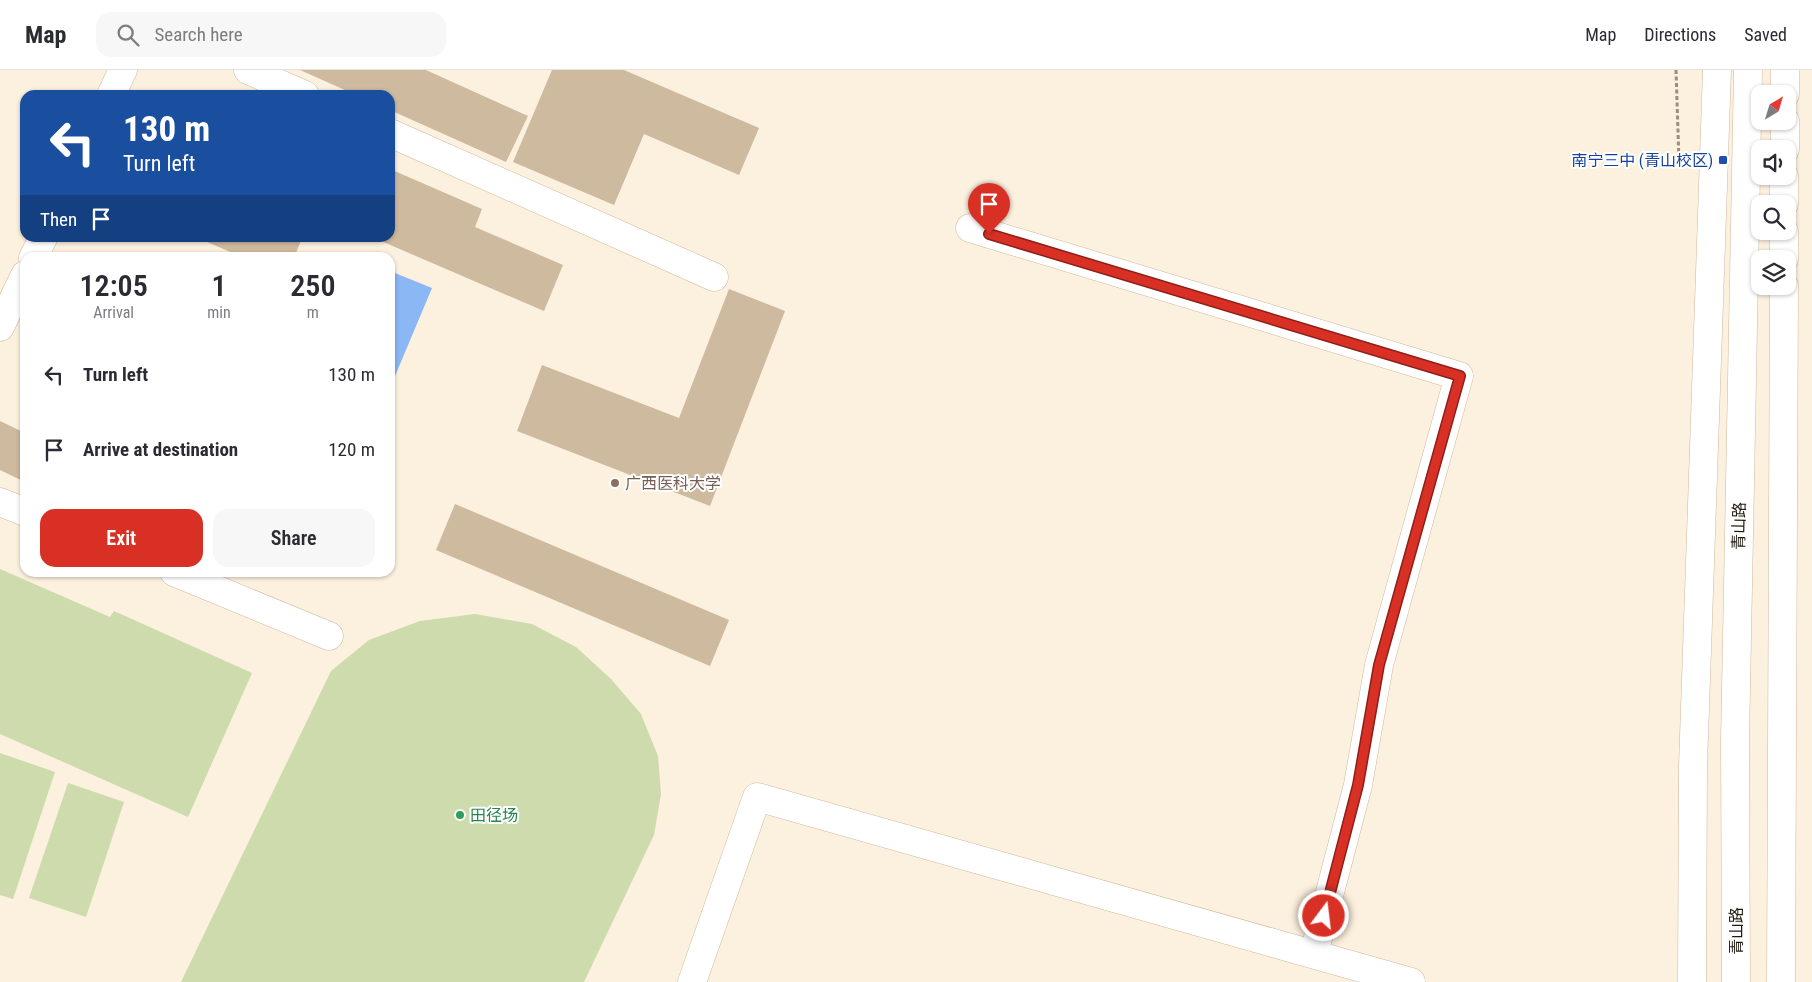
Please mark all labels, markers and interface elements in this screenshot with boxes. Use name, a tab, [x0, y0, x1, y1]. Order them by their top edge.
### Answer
search box	[96, 12, 446, 57]
text: Map	[25, 21, 66, 49]
icon: search	[114, 21, 142, 49]
text: Search here	[154, 23, 243, 46]
text: Map	[1585, 24, 1616, 45]
text: Directions	[1644, 24, 1716, 45]
text: Saved	[1744, 24, 1787, 45]
north arrow	[1751, 85, 1796, 130]
map controls	[1751, 85, 1796, 295]
text: 130 m	[123, 109, 210, 150]
icon: left	[40, 110, 105, 175]
button: sound	[1751, 140, 1796, 185]
text: Turn left	[123, 151, 195, 176]
place label: 南宁三中 (青山校区)	[1571, 151, 1713, 170]
marker: 南宁三中 (青山校区)	[1717, 154, 1729, 166]
pin	[968, 183, 1010, 234]
icon: arrive	[975, 190, 1003, 218]
button: search	[1751, 195, 1796, 240]
icon: arrive	[87, 205, 115, 233]
text: Then	[40, 208, 77, 231]
button: layers	[1751, 250, 1796, 295]
text: 12:05	[79, 268, 148, 303]
text: 1	[211, 268, 227, 303]
text: 250	[290, 268, 335, 303]
text: Arrival	[93, 303, 134, 322]
text: min	[207, 303, 231, 322]
text: m	[307, 303, 319, 322]
icon: left	[40, 361, 68, 389]
text: Turn left	[83, 363, 148, 386]
text: 130 m	[328, 363, 375, 386]
icon: arrive	[40, 436, 68, 464]
text: Arrive at destination	[83, 438, 238, 461]
text: 120 m	[328, 438, 375, 461]
place label: 广西医科大学	[625, 474, 721, 493]
marker: 广西医科大学	[609, 477, 621, 489]
street label: 青山路	[1729, 502, 1749, 550]
button: Exit	[40, 509, 203, 567]
button: Share	[213, 509, 375, 567]
place label: 田径场	[470, 806, 518, 825]
marker: 田径场	[454, 809, 466, 821]
position arrow	[1297, 889, 1349, 941]
street label: 青山路	[1727, 907, 1746, 955]

